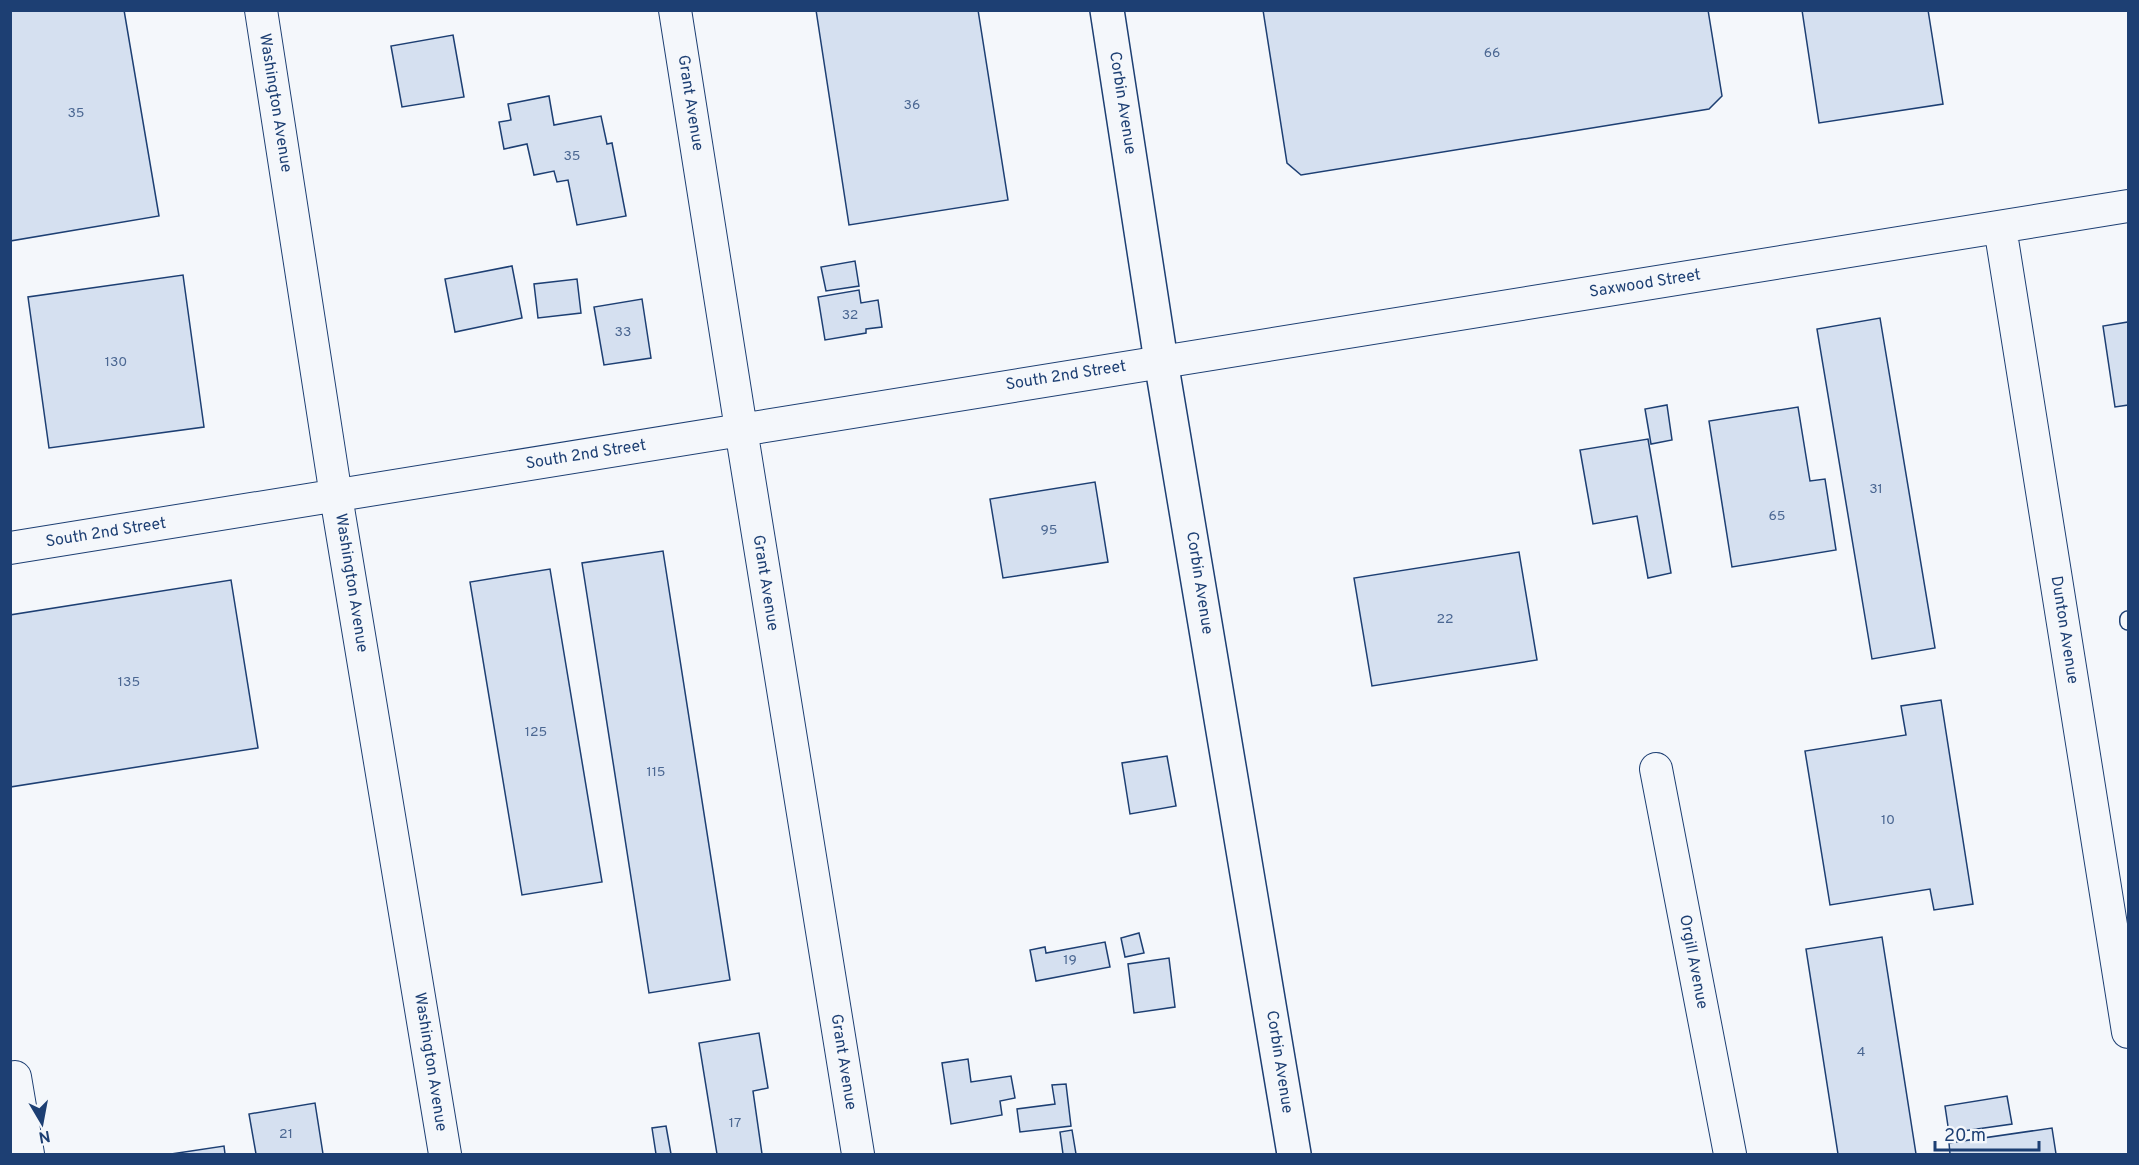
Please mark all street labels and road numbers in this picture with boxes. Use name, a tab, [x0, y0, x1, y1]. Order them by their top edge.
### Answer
street label: Washington Avenue	[254, 32, 296, 174]
street label: Corbin Avenue	[1104, 50, 1140, 156]
street label: Grant Avenue	[673, 54, 707, 152]
street label: Saxwood Street	[1588, 265, 1702, 303]
street label: South 2nd Street	[1004, 357, 1128, 395]
street label: South 2nd Street	[524, 436, 648, 474]
street label: Washington Avenue	[330, 512, 372, 654]
street label: South 2nd Street	[44, 514, 168, 552]
street label: Corbin Avenue	[1181, 530, 1217, 636]
street label: Grant Avenue	[748, 534, 782, 632]
street label: Dunton Avenue	[2046, 575, 2082, 685]
street label: Orgill Avenue	[1674, 913, 1712, 1011]
street label: Washington Avenue	[409, 991, 451, 1133]
street label: Corbin Avenue	[1261, 1009, 1297, 1115]
street label: Grant Avenue	[826, 1013, 860, 1111]

